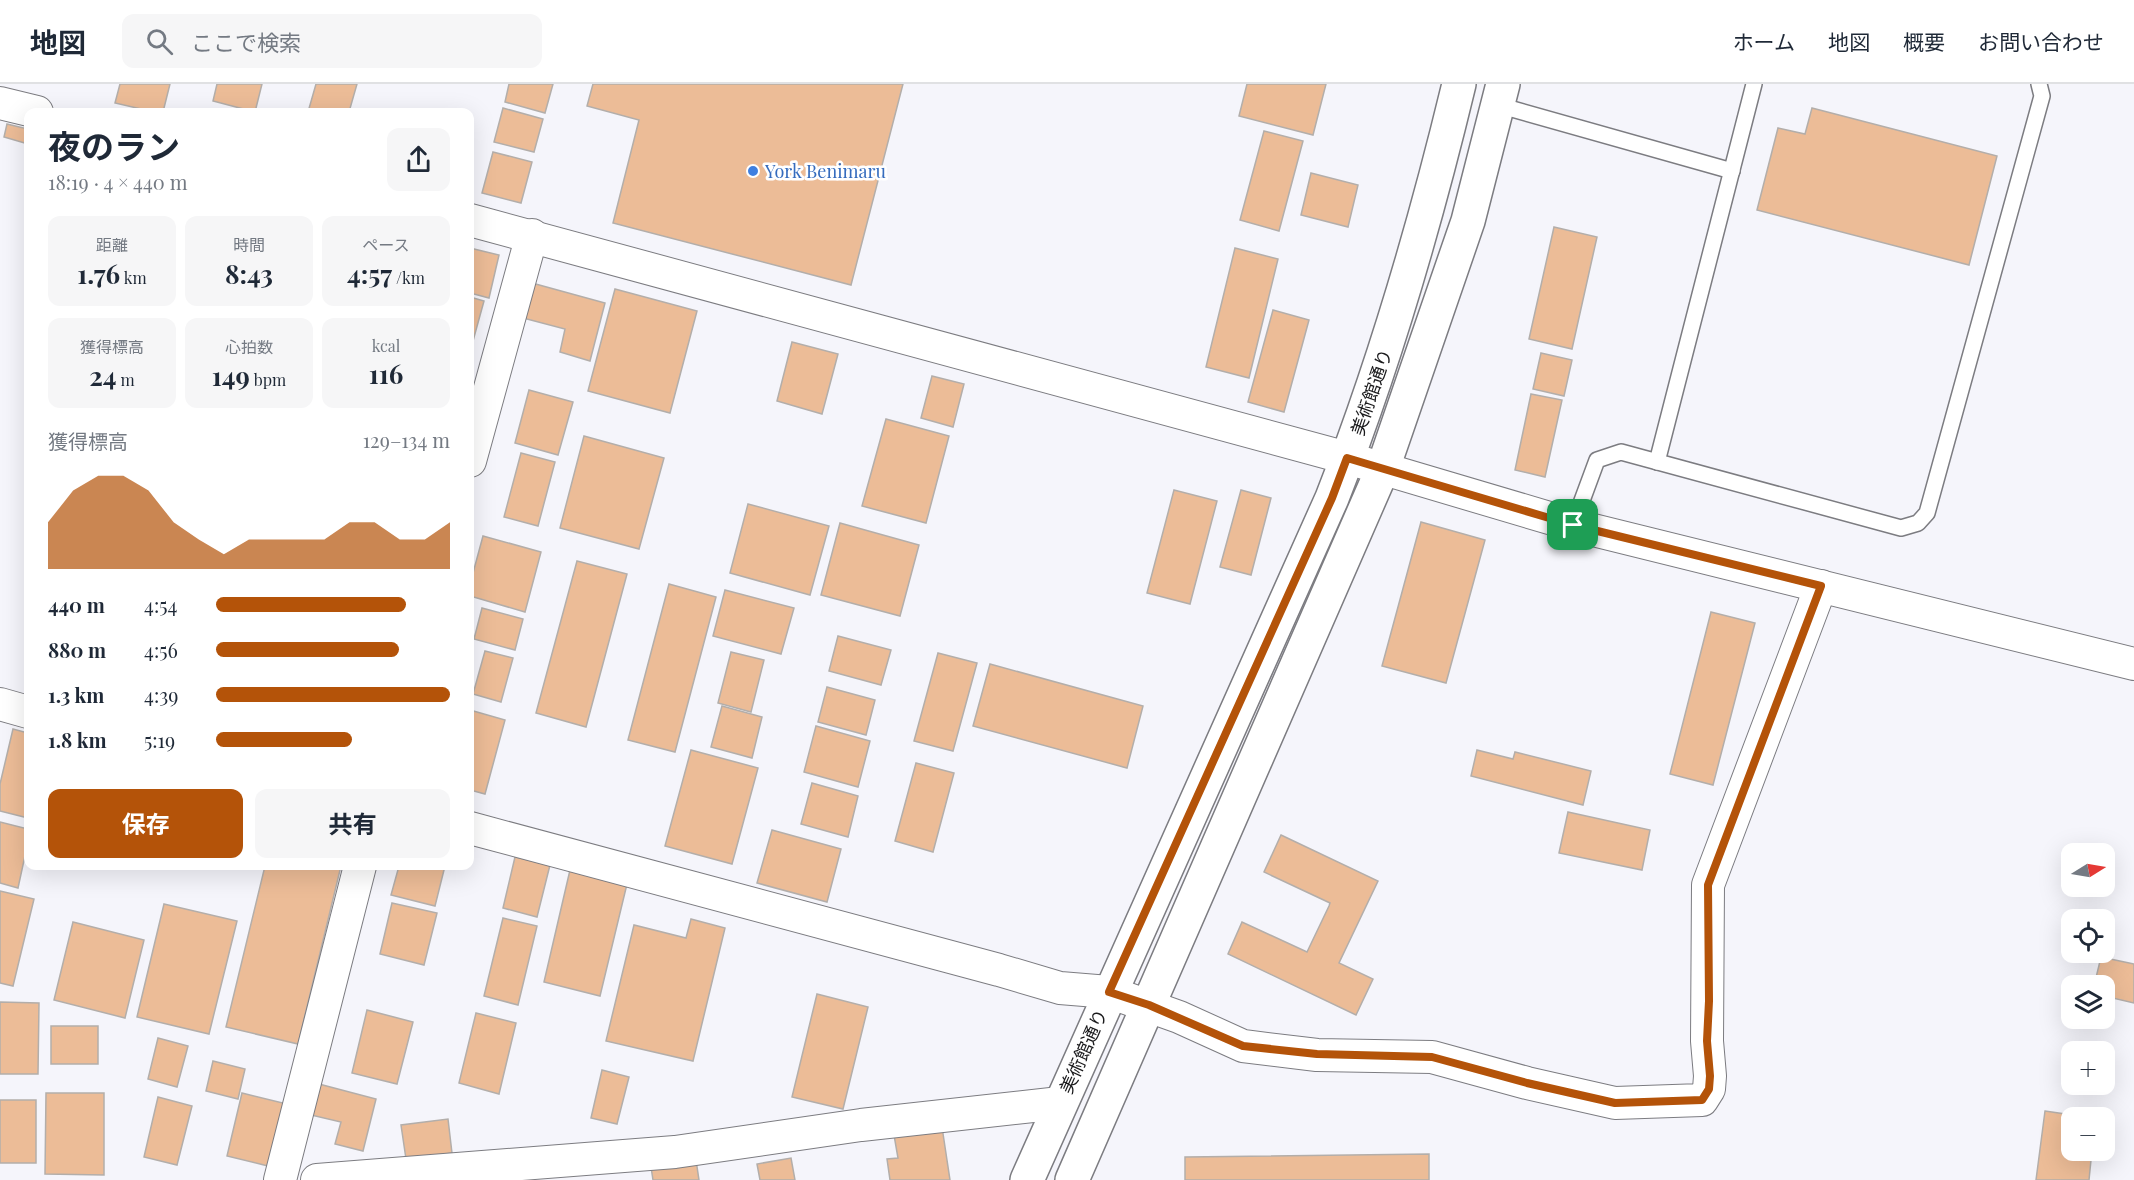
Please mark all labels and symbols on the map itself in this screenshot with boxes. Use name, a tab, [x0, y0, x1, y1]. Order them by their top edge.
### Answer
place label: York Benimaru	[764, 159, 886, 183]
marker: York Benimaru	[746, 164, 760, 178]
street label: 美術館通り	[1345, 346, 1397, 438]
pin	[1547, 499, 1598, 550]
north arrow	[2061, 843, 2115, 897]
street label: 美術館通り	[1054, 1005, 1112, 1097]

